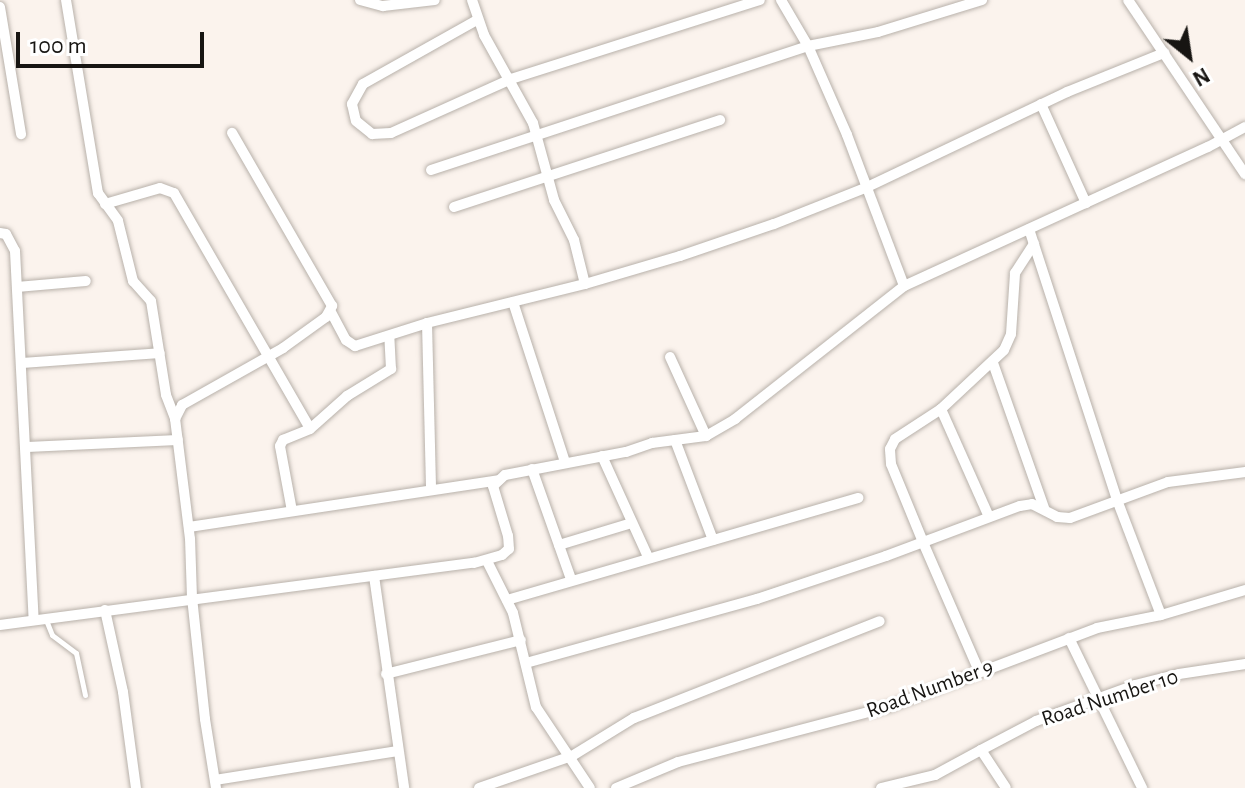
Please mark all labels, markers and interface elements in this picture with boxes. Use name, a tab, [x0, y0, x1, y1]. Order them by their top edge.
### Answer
scale bar	[20, 16, 208, 66]
north arrow	[1149, 16, 1229, 96]
text: 100 m	[30, 34, 87, 58]
text: N	[1189, 63, 1213, 90]
street label: Road Number 9	[863, 654, 997, 724]
street label: Road Number 10	[1038, 663, 1182, 733]

